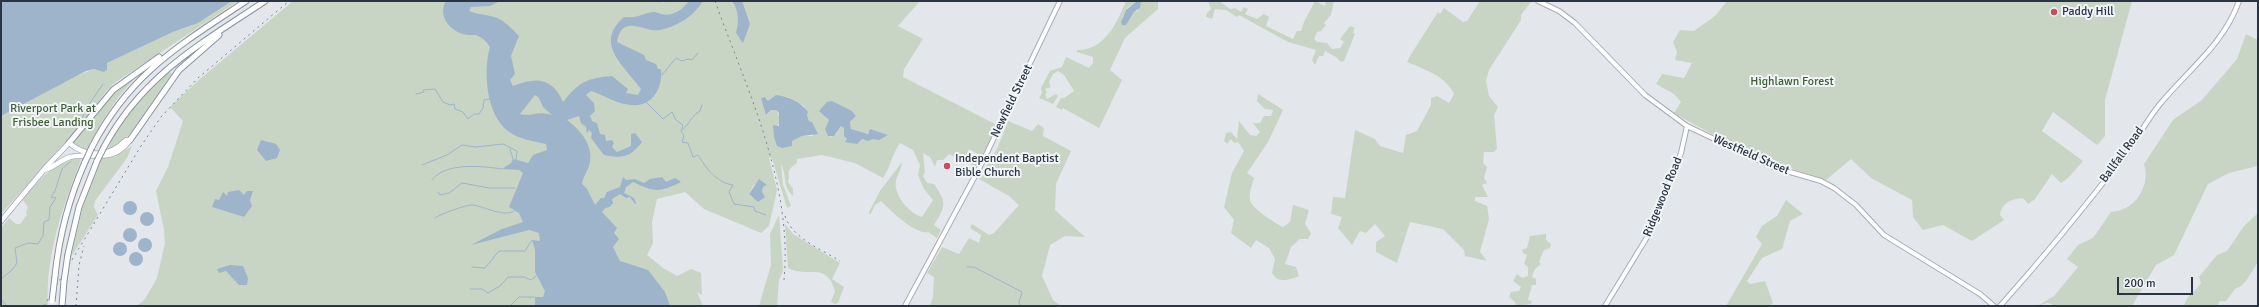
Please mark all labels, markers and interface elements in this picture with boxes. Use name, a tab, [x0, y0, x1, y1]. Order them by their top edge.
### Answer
place label: Paddy Hill	[2062, 5, 2114, 19]
marker: Paddy Hill	[2049, 7, 2059, 17]
street label: Newfield Street	[988, 62, 1036, 140]
park label: Highlawn Forest	[1750, 75, 1834, 89]
park label: Riverport Park at Frisbee Landing	[10, 102, 96, 130]
street label: Ballfall Road	[2097, 124, 2147, 186]
street label: Westfield Street	[1711, 132, 1791, 178]
place label: Independent Baptist Bible Church	[955, 152, 1059, 180]
street label: Ridgewood Road	[1640, 155, 1686, 239]
marker: Independent Baptist Bible Church	[942, 161, 952, 171]
scale bar	[2119, 269, 2195, 295]
text: 200 m	[2124, 276, 2156, 291]

